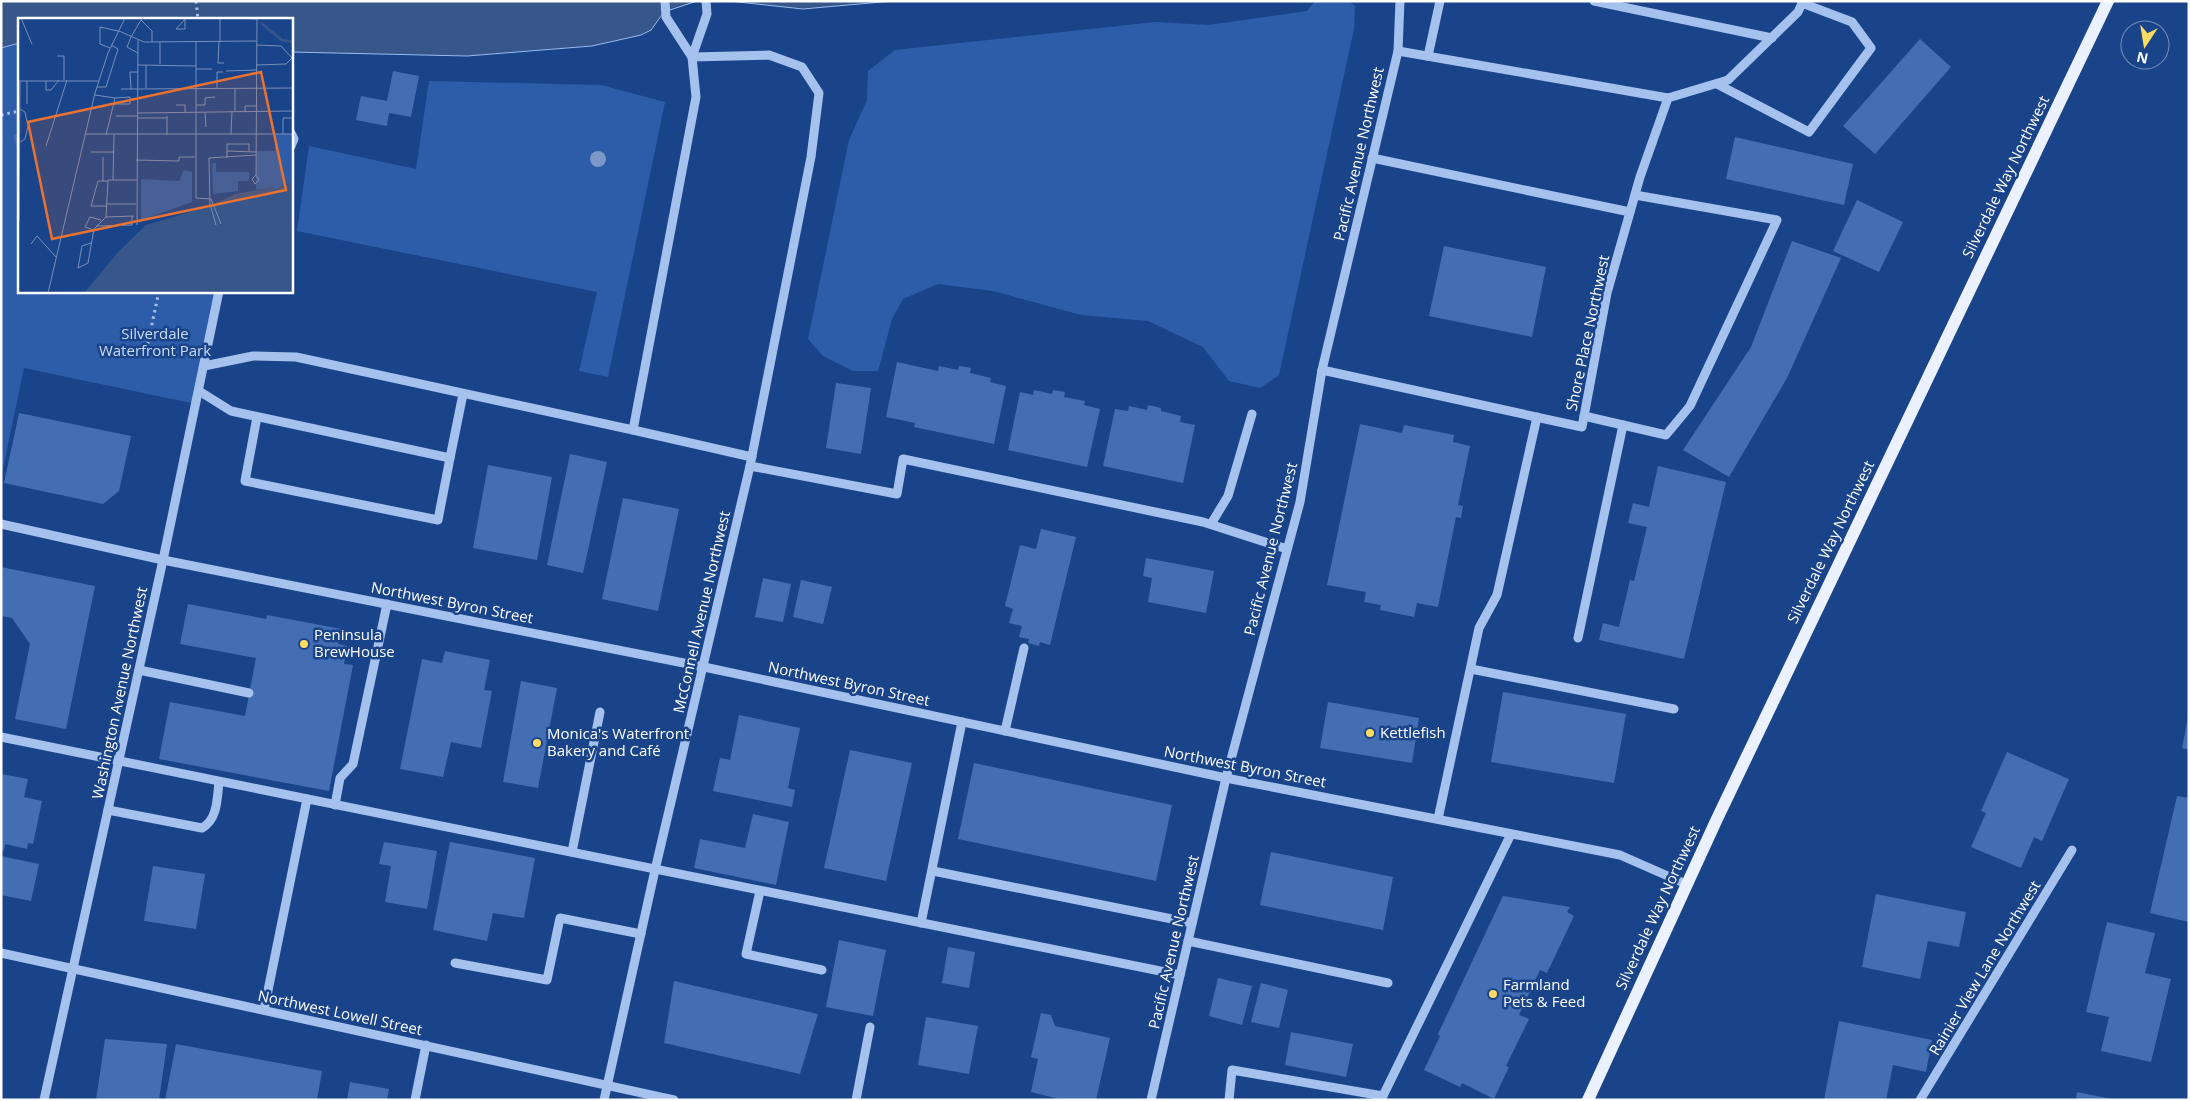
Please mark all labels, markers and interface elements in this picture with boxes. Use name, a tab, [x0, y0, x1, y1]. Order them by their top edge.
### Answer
inset map	[18, 18, 292, 292]
north arrow	[2120, 20, 2170, 70]
text: N	[2135, 48, 2150, 69]
street label: Pacific Avenue Northwest	[1328, 65, 1388, 243]
street label: Silverdale Way Northwest	[1957, 92, 2053, 261]
street label: Shore Place Northwest	[1561, 253, 1613, 413]
park label: Silverdale Waterfront Park	[99, 323, 211, 360]
street label: Silverdale Way Northwest	[1782, 457, 1878, 626]
street label: Pacific Avenue Northwest	[1239, 460, 1301, 637]
street label: McConnell Avenue Northwest	[668, 509, 734, 715]
street label: Northwest Byron Street	[369, 576, 535, 628]
street label: Washington Avenue Northwest	[87, 585, 151, 801]
place label: Peninsula BrewHouse	[314, 624, 395, 661]
marker: Peninsula BrewHouse	[298, 638, 310, 650]
street label: Northwest Byron Street	[767, 656, 932, 710]
place label: Kettlefish	[1380, 722, 1446, 742]
place label: Monica's Waterfront Bakery and Café	[547, 723, 689, 760]
marker: Kettlefish	[1364, 727, 1376, 739]
marker: Monica's Waterfront Bakery and Café	[531, 737, 543, 749]
street label: Northwest Byron Street	[1162, 740, 1328, 792]
street label: Silverdale Way Northwest	[1610, 822, 1704, 993]
street label: Pacific Avenue Northwest	[1143, 853, 1203, 1031]
street label: Rainier View Lane Northwest	[1924, 876, 2044, 1059]
place label: Farmland Pets & Feed	[1503, 974, 1585, 1011]
street label: Northwest Lowell Street	[256, 985, 424, 1039]
marker: Farmland Pets & Feed	[1487, 988, 1499, 1000]

